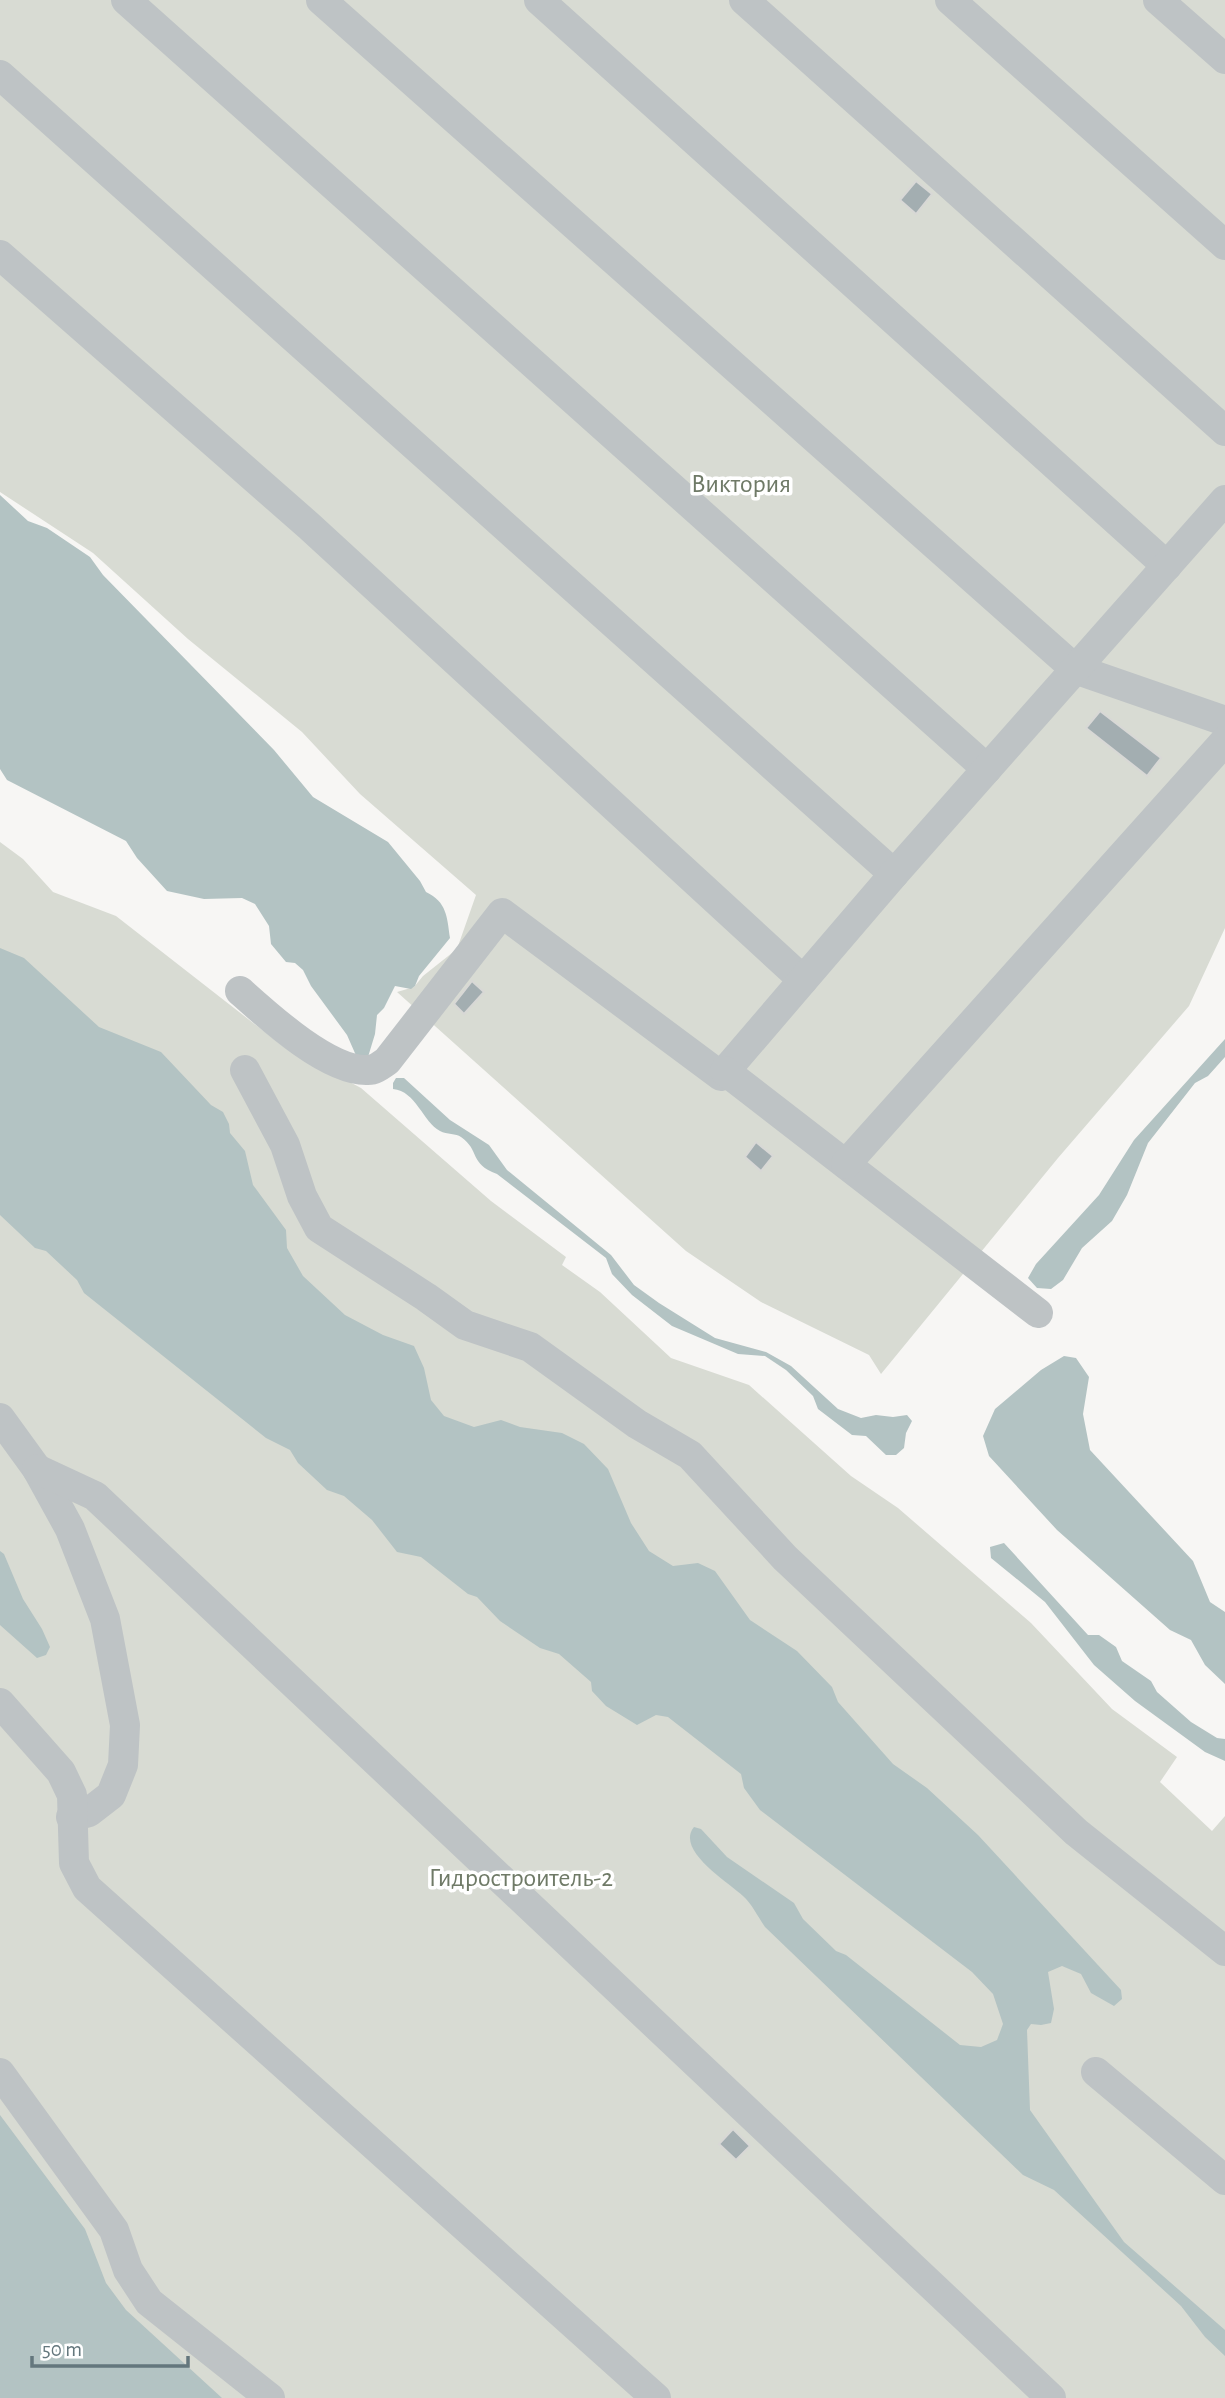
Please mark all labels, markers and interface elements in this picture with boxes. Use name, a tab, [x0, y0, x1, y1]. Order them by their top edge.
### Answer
park label: Виктория	[691, 471, 791, 497]
park label: Гидростроитель-2	[429, 1865, 613, 1891]
scale bar	[32, 2324, 187, 2368]
text: 50 m	[42, 2339, 82, 2360]

